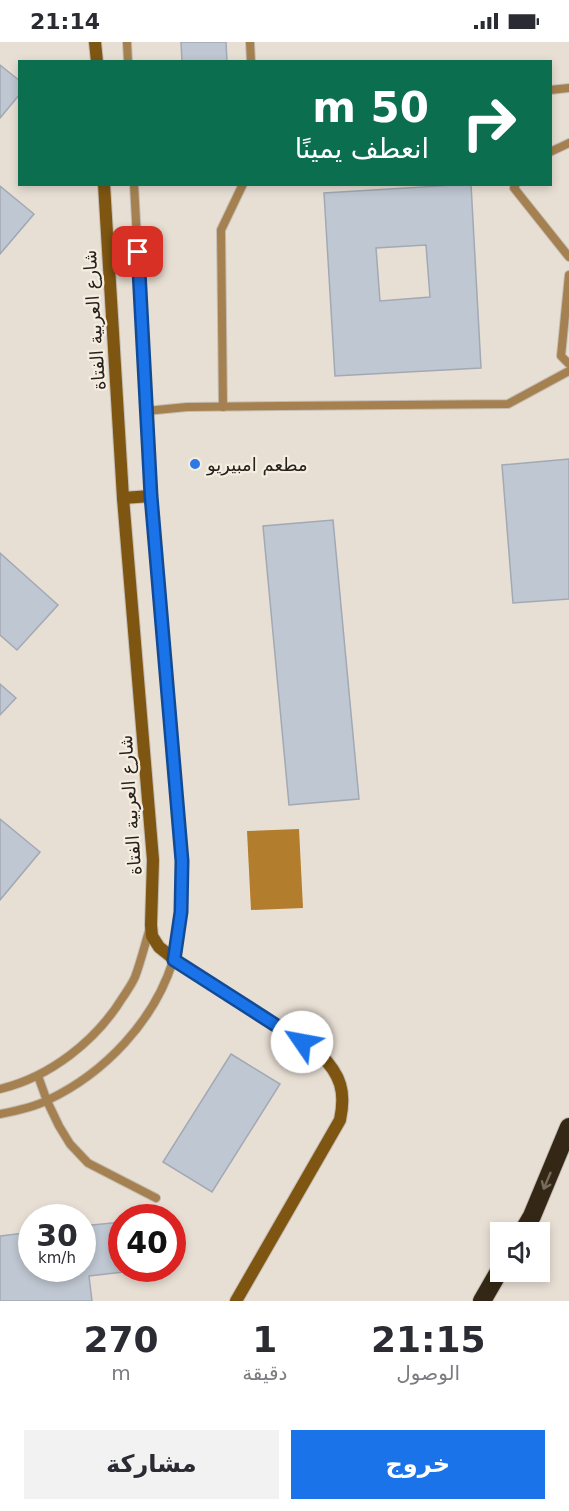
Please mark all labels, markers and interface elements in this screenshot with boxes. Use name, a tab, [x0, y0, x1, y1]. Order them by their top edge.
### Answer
text: 21:14	[30, 9, 100, 34]
text: 50 m	[312, 83, 429, 132]
icon: right	[450, 84, 528, 162]
text: انعطف يمينًا	[295, 133, 429, 164]
pin	[112, 226, 163, 277]
icon: arrive	[121, 235, 154, 268]
street label: شارع العربية الفتاة	[79, 249, 110, 391]
place label: مطعم امبيريو	[206, 454, 308, 476]
marker: مطعم امبيريو	[188, 457, 202, 471]
street label: شارع العربية الفتاة	[115, 734, 146, 876]
position arrow	[270, 1010, 334, 1074]
one-way arrow	[541, 1171, 552, 1189]
speed limit sign: 40	[108, 1204, 186, 1282]
text: 30	[36, 1218, 78, 1253]
map controls	[490, 1222, 550, 1282]
button: sound	[490, 1222, 550, 1282]
text: km/h	[38, 1249, 76, 1267]
text: 270	[84, 1319, 159, 1360]
text: 1	[252, 1319, 277, 1360]
text: 21:15	[371, 1319, 486, 1360]
text: m	[111, 1361, 131, 1385]
text: دقيقة	[242, 1361, 287, 1385]
text: الوصول	[396, 1361, 460, 1385]
button: مشاركة	[24, 1430, 279, 1499]
button: خروج	[291, 1430, 545, 1499]

